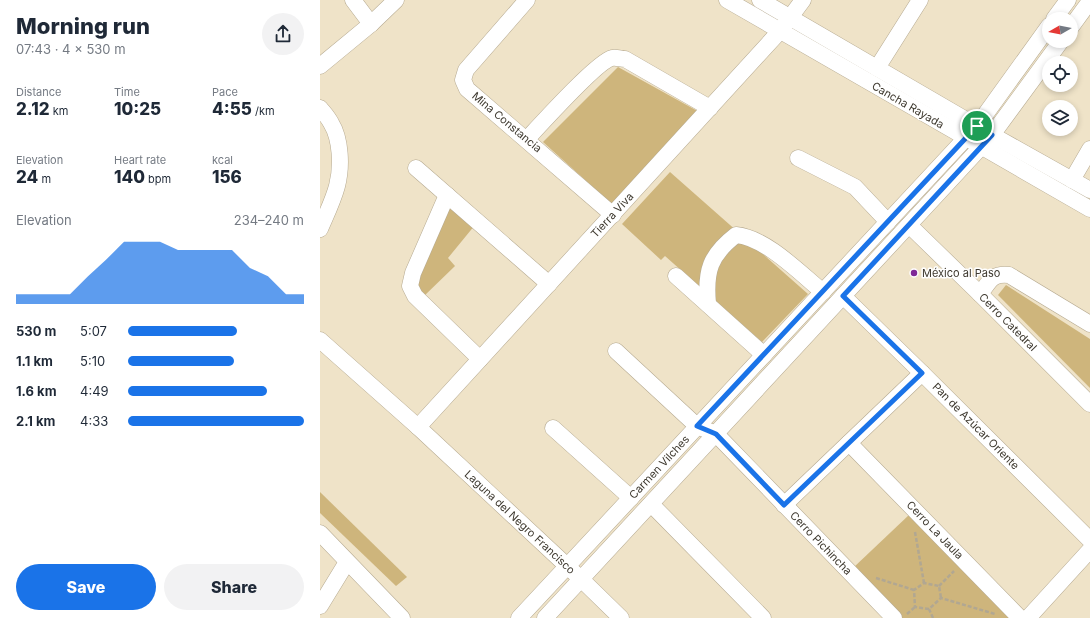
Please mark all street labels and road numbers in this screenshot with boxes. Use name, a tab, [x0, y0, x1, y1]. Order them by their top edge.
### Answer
street label: Cancha Rayada	[869, 79, 947, 131]
street label: Mina Constancia	[469, 89, 545, 155]
street label: Tierra Viva	[588, 190, 636, 240]
street label: Cerro Catedral	[976, 290, 1040, 354]
street label: Pan de Azúcar Oriente	[930, 380, 1022, 472]
street label: Carmen Vilches	[626, 432, 692, 502]
street label: Laguna del Negro Francisco	[462, 467, 578, 577]
street label: Cerro La Jaula	[904, 498, 966, 562]
street label: Cerro Pichincha	[787, 508, 855, 578]

